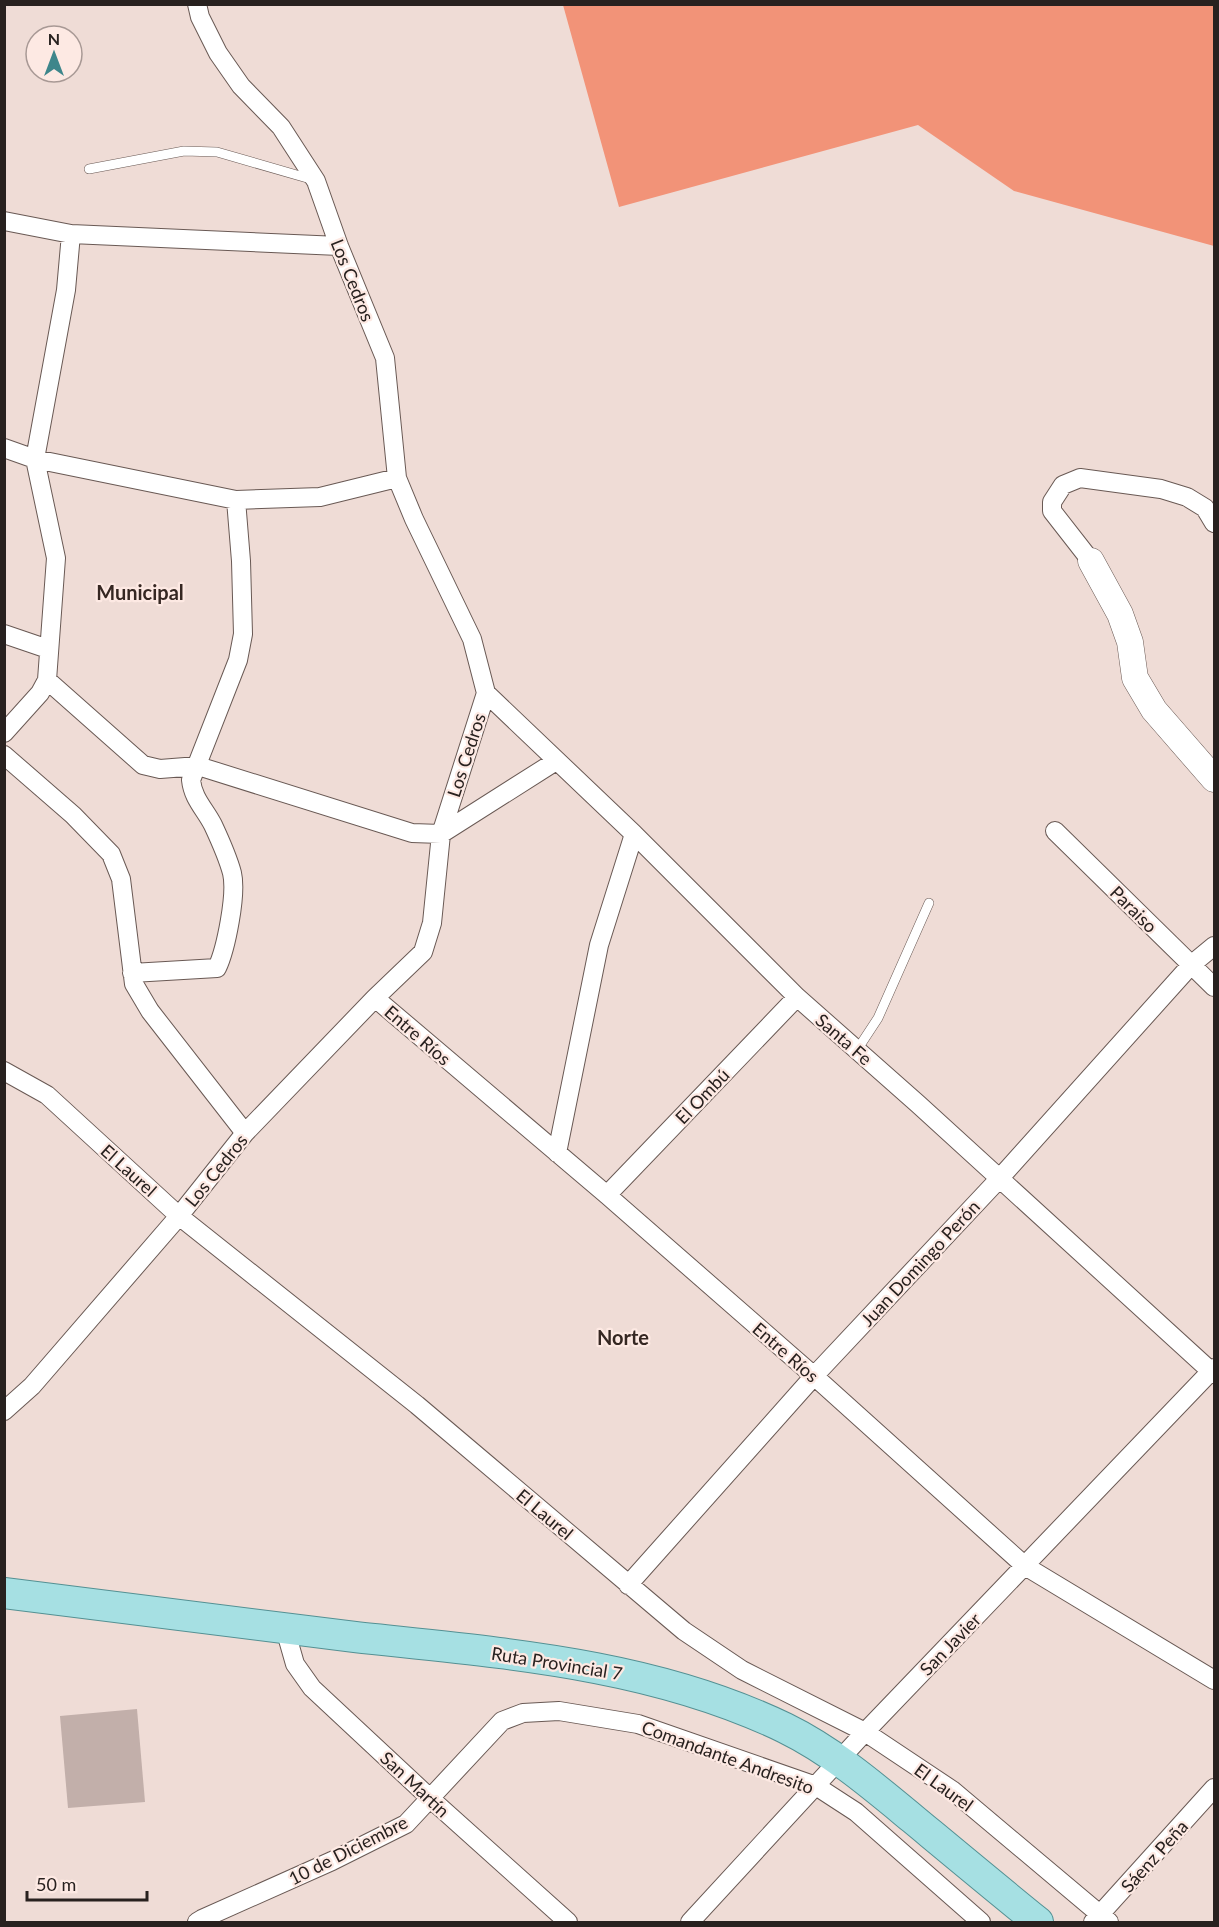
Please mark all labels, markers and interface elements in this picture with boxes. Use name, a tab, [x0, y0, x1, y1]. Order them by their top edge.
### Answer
north arrow	[24, 24, 84, 84]
text: N	[48, 29, 60, 48]
street label: Los Cedros	[327, 236, 380, 325]
district label: Municipal	[96, 580, 184, 604]
street label: Los Cedros	[442, 710, 490, 800]
street label: Paraiso	[1106, 881, 1162, 937]
street label: Entre Ríos	[380, 1000, 456, 1070]
street label: Santa Fe	[811, 1009, 877, 1069]
street label: El Ombú	[670, 1064, 734, 1128]
street label: Los Cedros	[180, 1129, 252, 1211]
street label: El Laurel	[97, 1139, 161, 1201]
street label: Juan Domingo Perón	[856, 1195, 984, 1331]
street label: Entre Ríos	[748, 1317, 824, 1387]
district label: Norte	[597, 1325, 649, 1349]
street label: El Laurel	[512, 1484, 578, 1544]
street label: San Javier	[915, 1608, 985, 1680]
street label: Ruta Provincial 7	[490, 1642, 624, 1684]
street label: Comandante Andresito	[639, 1716, 817, 1798]
street label: San Martín	[376, 1747, 454, 1821]
street label: El Laurel	[910, 1758, 978, 1816]
street label: 10 de Diciembre	[285, 1811, 411, 1889]
street label: Sáenz Peña	[1116, 1815, 1192, 1897]
scale bar	[27, 1864, 147, 1902]
text: 50 m	[36, 1873, 76, 1895]

